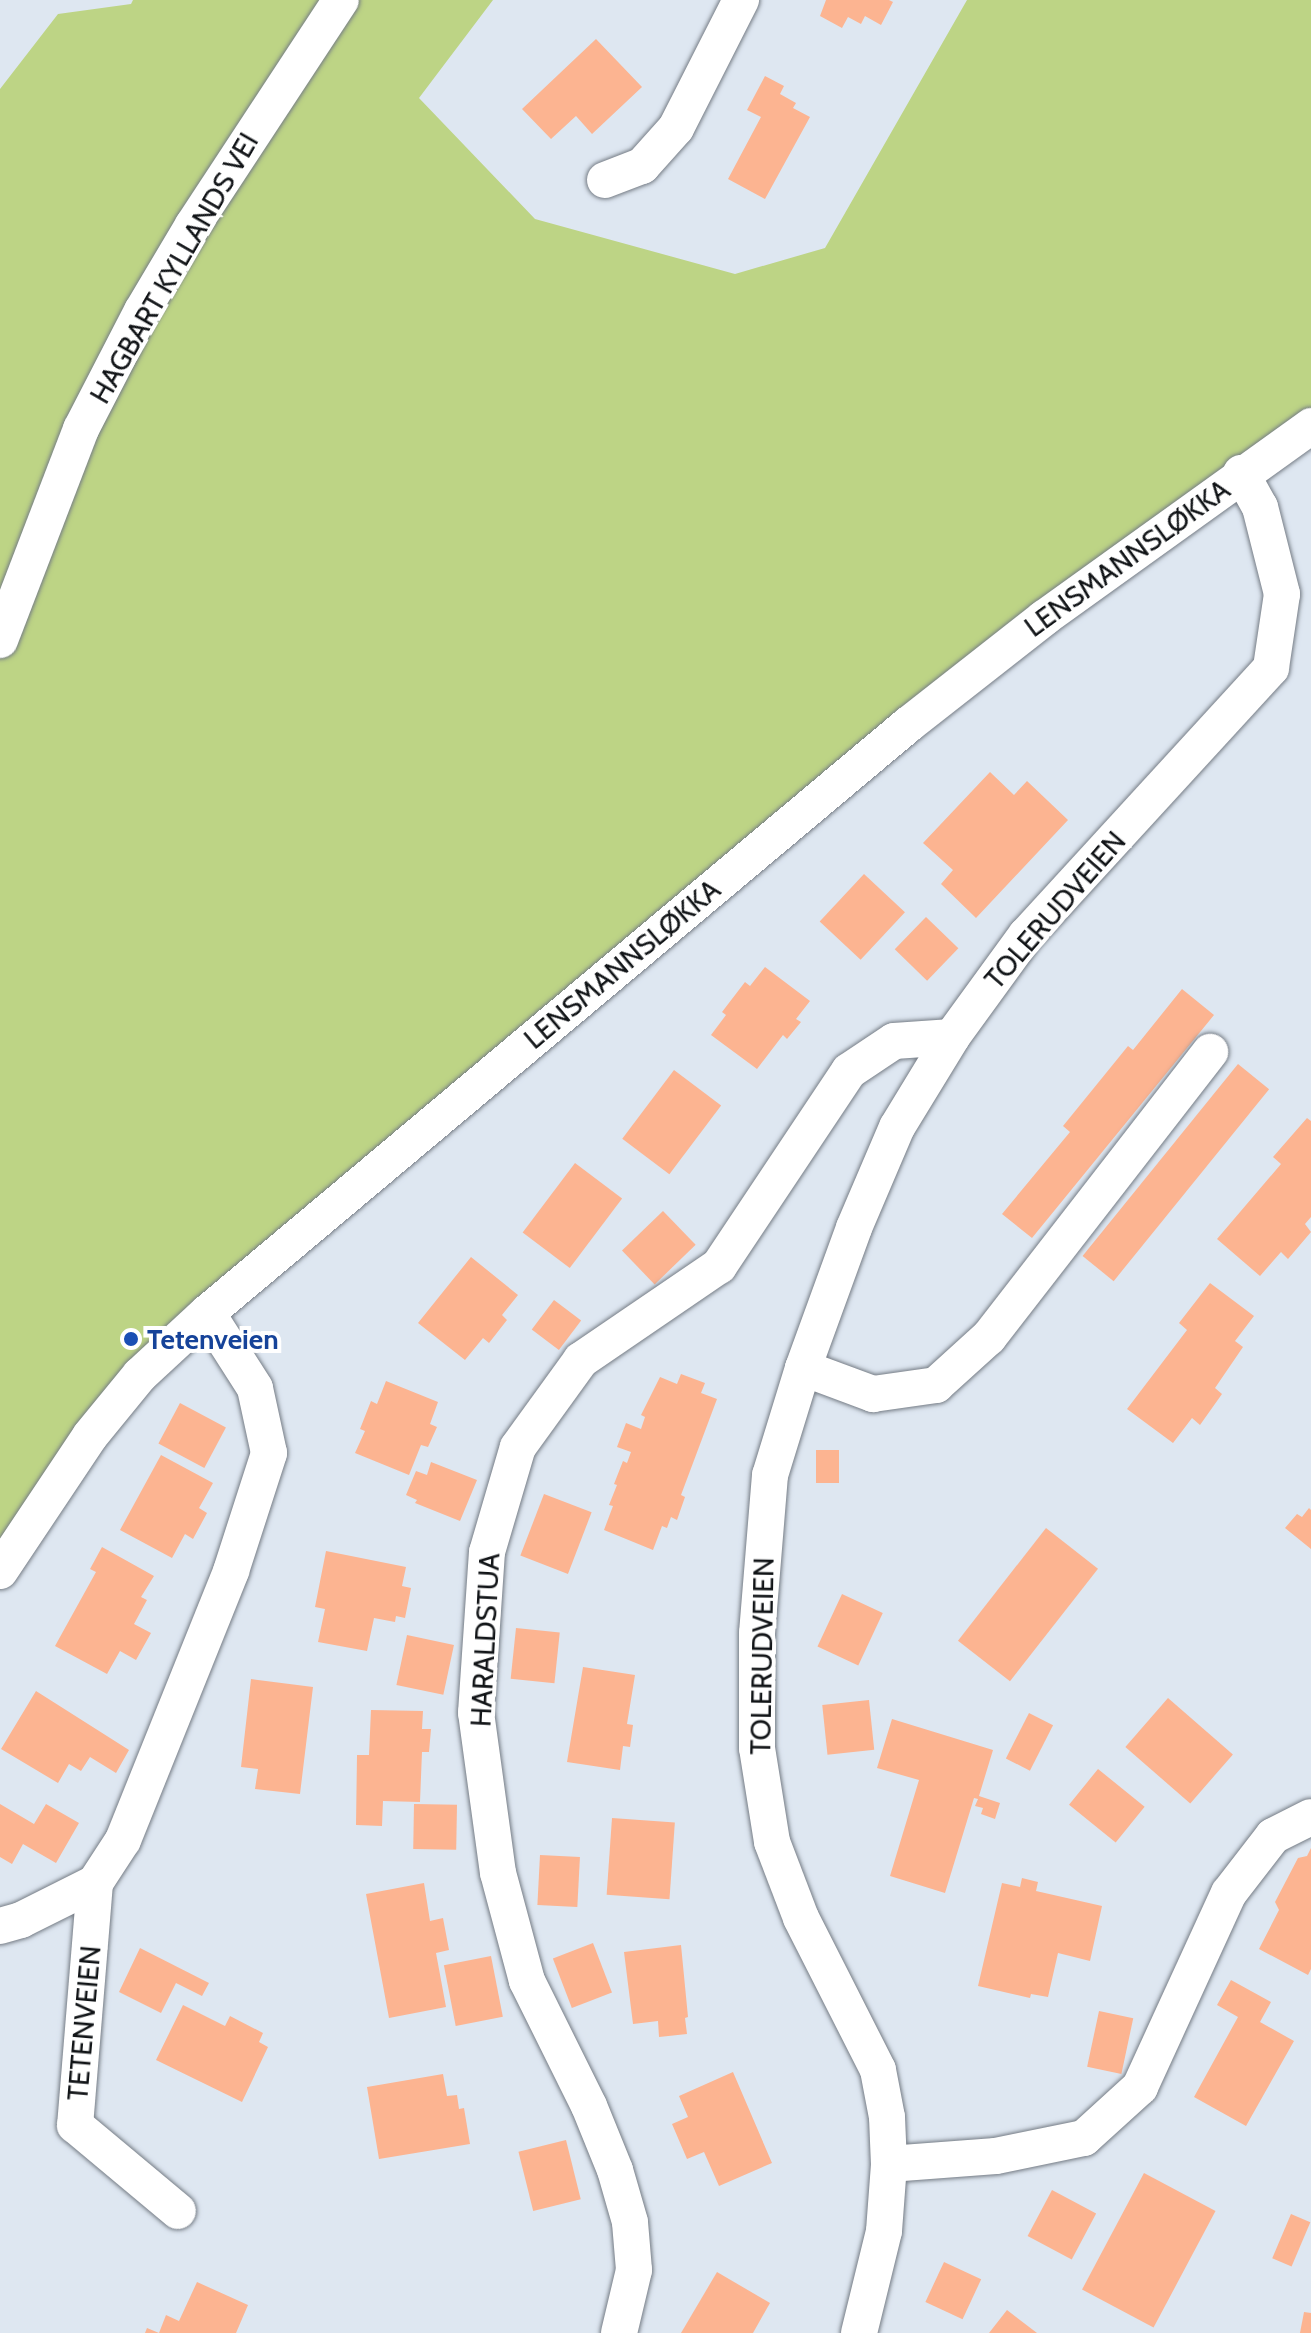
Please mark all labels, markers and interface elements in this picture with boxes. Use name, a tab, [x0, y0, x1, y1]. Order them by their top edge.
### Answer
street label: HAGBART KYLLANDS VEI	[83, 127, 265, 409]
street label: LENSMANNSLØKKA	[1018, 472, 1236, 644]
street label: TOLERUDVEIEN	[978, 824, 1132, 996]
street label: LENSMANNSLØKKA	[517, 872, 727, 1056]
place label: Tetenveien	[147, 1322, 279, 1356]
marker: Tetenveien	[122, 1330, 140, 1348]
street label: HARALDSTUA	[464, 1552, 506, 1728]
street label: TOLERUDVEIEN	[743, 1557, 781, 1755]
street label: TETENVEIEN	[60, 1944, 108, 2102]

